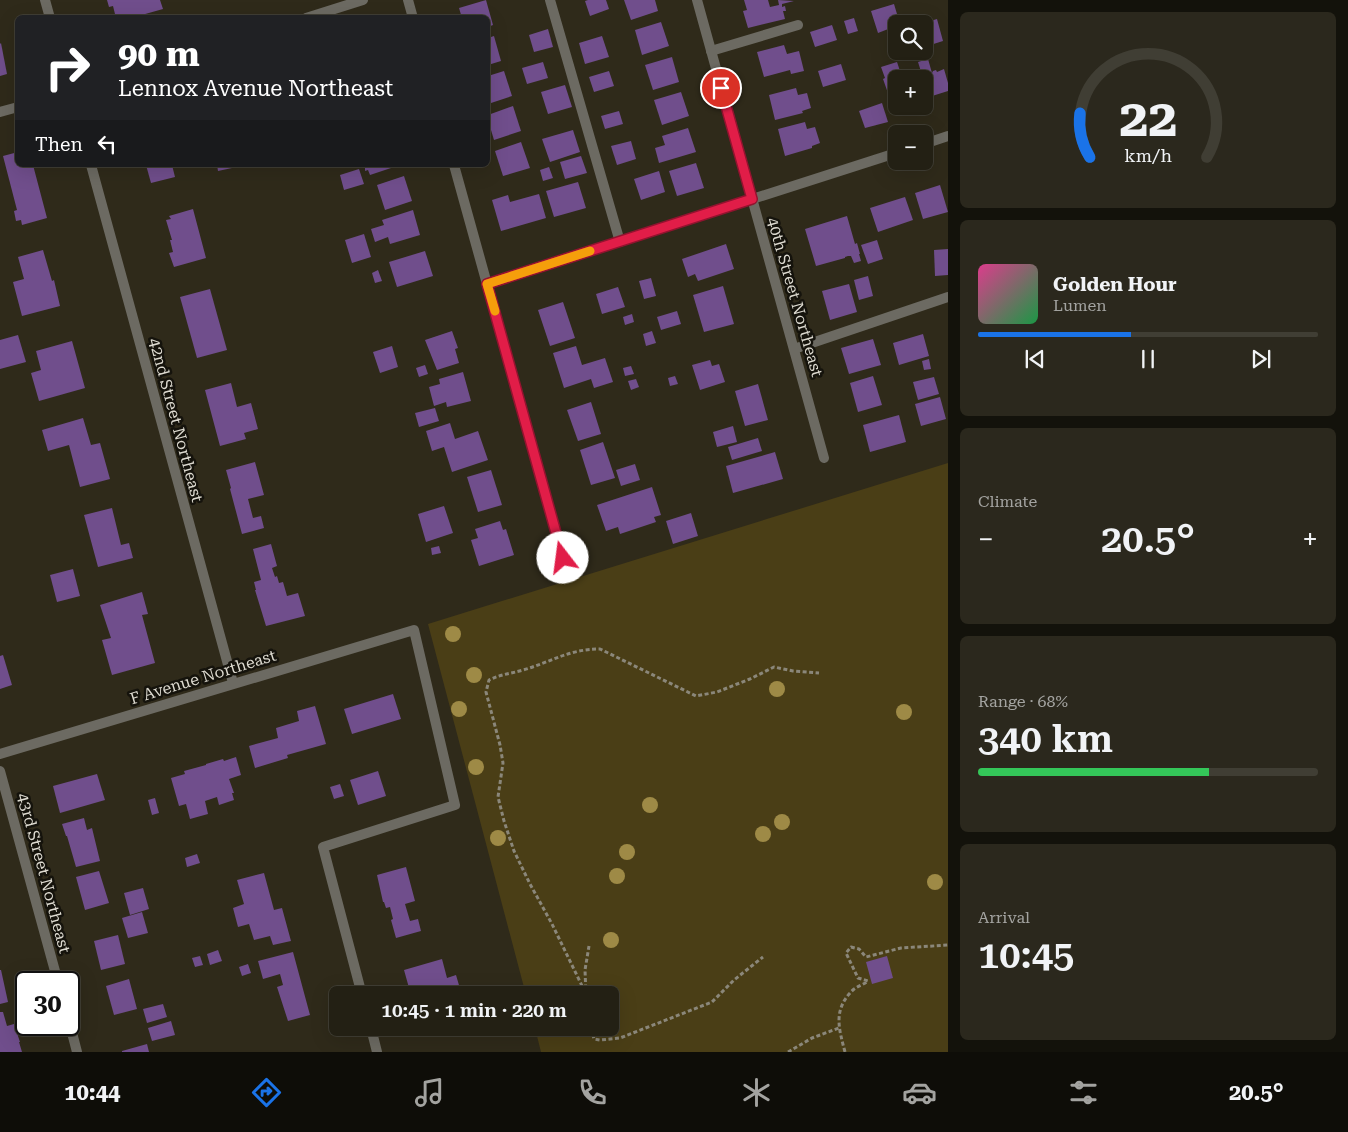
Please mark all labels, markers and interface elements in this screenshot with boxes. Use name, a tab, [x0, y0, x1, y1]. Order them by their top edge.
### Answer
map controls	[888, 15, 933, 170]
button: search	[888, 15, 933, 60]
text: 90 m	[118, 34, 200, 75]
icon: right	[35, 35, 100, 100]
pin	[700, 67, 742, 109]
button: +	[888, 70, 933, 115]
icon: arrive	[707, 74, 735, 102]
text: Lennox Avenue Northeast	[118, 76, 393, 101]
text: 22	[1119, 88, 1177, 149]
button: −	[888, 125, 933, 170]
icon: left	[93, 130, 121, 158]
text: Then	[35, 133, 83, 156]
text: km/h	[1124, 145, 1172, 166]
street label: 40th Street Northeast	[763, 215, 827, 379]
text: Golden Hour	[1053, 273, 1177, 296]
text: Lumen	[1053, 296, 1107, 315]
street label: 42nd Street Northeast	[145, 336, 207, 504]
icon: previous	[1021, 345, 1049, 373]
icon: pause	[1134, 345, 1162, 373]
icon: next	[1247, 345, 1275, 373]
text: Climate	[978, 492, 1037, 511]
text: 20.5°	[1101, 517, 1195, 561]
text: −	[978, 523, 994, 556]
text: +	[1302, 523, 1318, 556]
position arrow	[536, 531, 588, 583]
street label: F Avenue Northeast	[128, 646, 278, 708]
text: Range · 68%	[978, 692, 1068, 711]
text: 340 km	[978, 717, 1113, 761]
street label: 43rd Street Northeast	[13, 791, 75, 955]
text: Arrival	[978, 908, 1030, 927]
text: 10:45	[978, 933, 1074, 977]
speed limit sign: 30	[15, 971, 80, 1036]
text: 10:45 · 1 min · 220 m	[381, 999, 567, 1022]
icon: directions	[249, 1075, 284, 1110]
icon: music	[412, 1075, 447, 1110]
icon: phone	[575, 1075, 610, 1110]
icon: climate	[739, 1075, 774, 1110]
icon: car	[902, 1075, 937, 1110]
icon: filters	[1066, 1075, 1101, 1110]
text: 10:44	[64, 1080, 120, 1105]
text: 20.5°	[1229, 1080, 1284, 1105]

